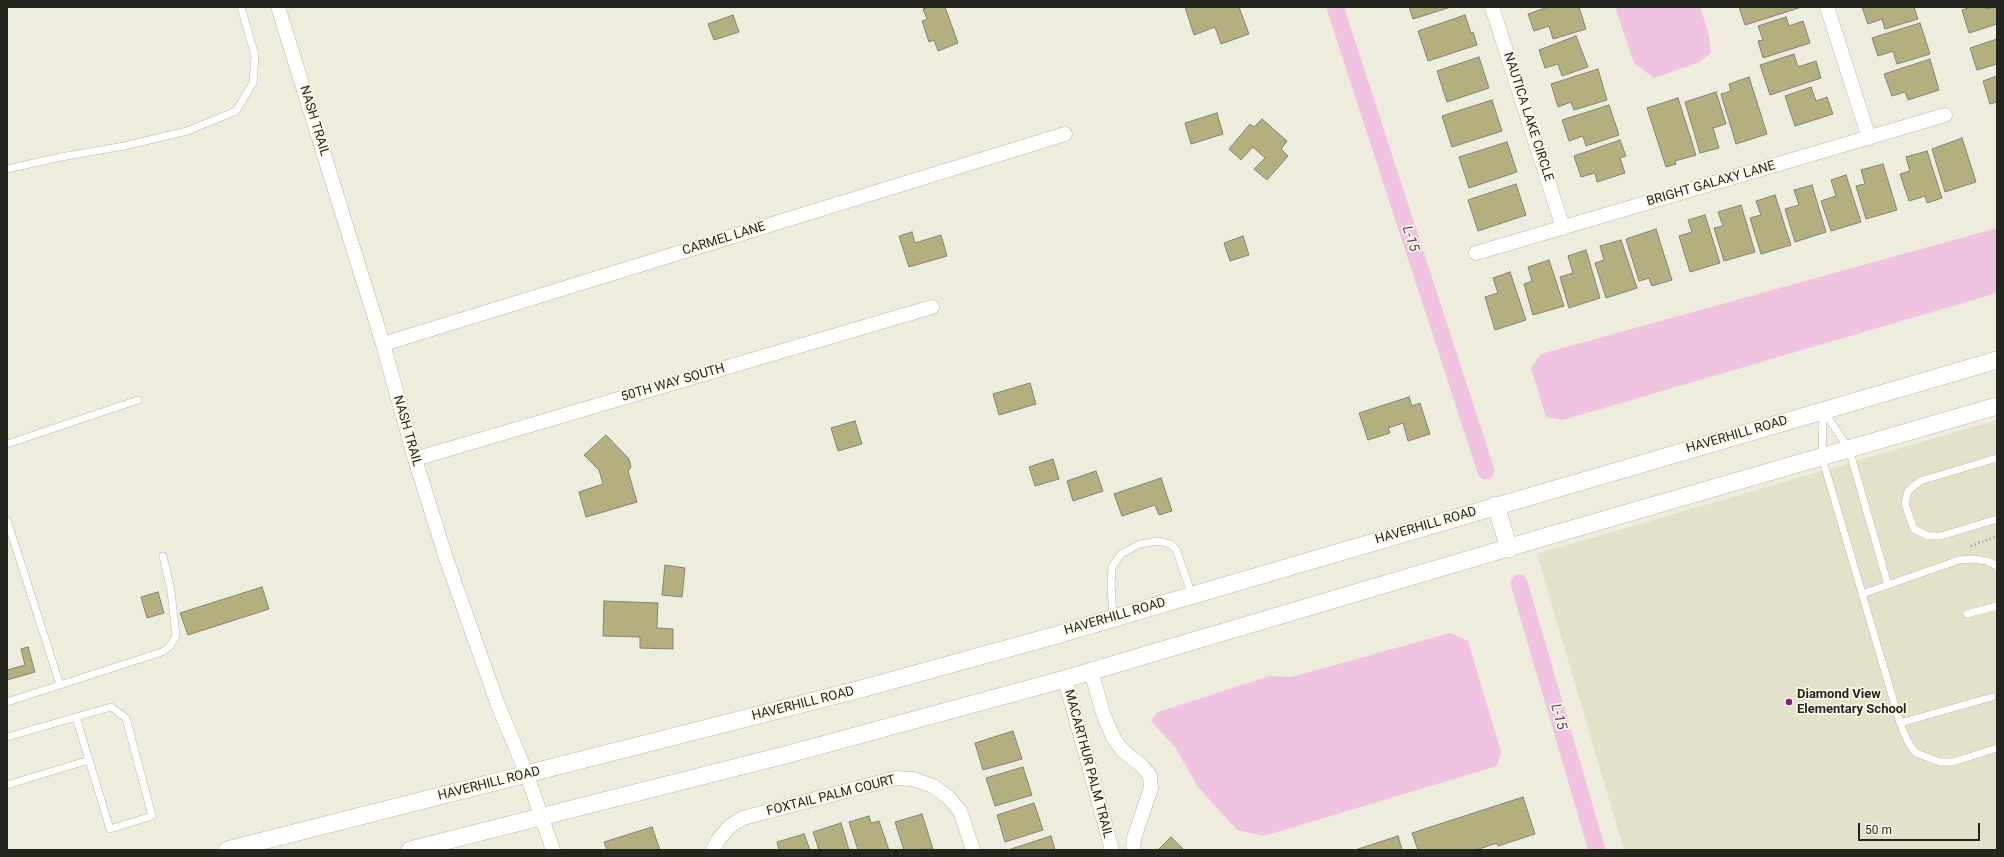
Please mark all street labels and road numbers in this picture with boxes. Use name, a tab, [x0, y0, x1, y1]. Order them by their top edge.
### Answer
street label: NAUTICA LAKE CIRCLE	[1500, 50, 1556, 184]
street label: NASH TRAIL	[296, 84, 332, 158]
street label: BRIGHT GALAXY LANE	[1645, 158, 1777, 210]
street label: CARMEL LANE	[681, 219, 767, 259]
street label: 50TH WAY SOUTH	[619, 361, 727, 405]
street label: NASH TRAIL	[389, 394, 425, 468]
street label: HAVERHILL ROAD	[1684, 413, 1790, 457]
street label: HAVERHILL ROAD	[1373, 504, 1479, 548]
street label: HAVERHILL ROAD	[1062, 595, 1168, 639]
street label: HAVERHILL ROAD	[750, 684, 856, 724]
street label: MACARTHUR PALM TRAIL	[1061, 688, 1115, 840]
street label: HAVERHILL ROAD	[436, 764, 542, 804]
street label: FOXTAIL PALM COURT	[765, 772, 897, 820]

